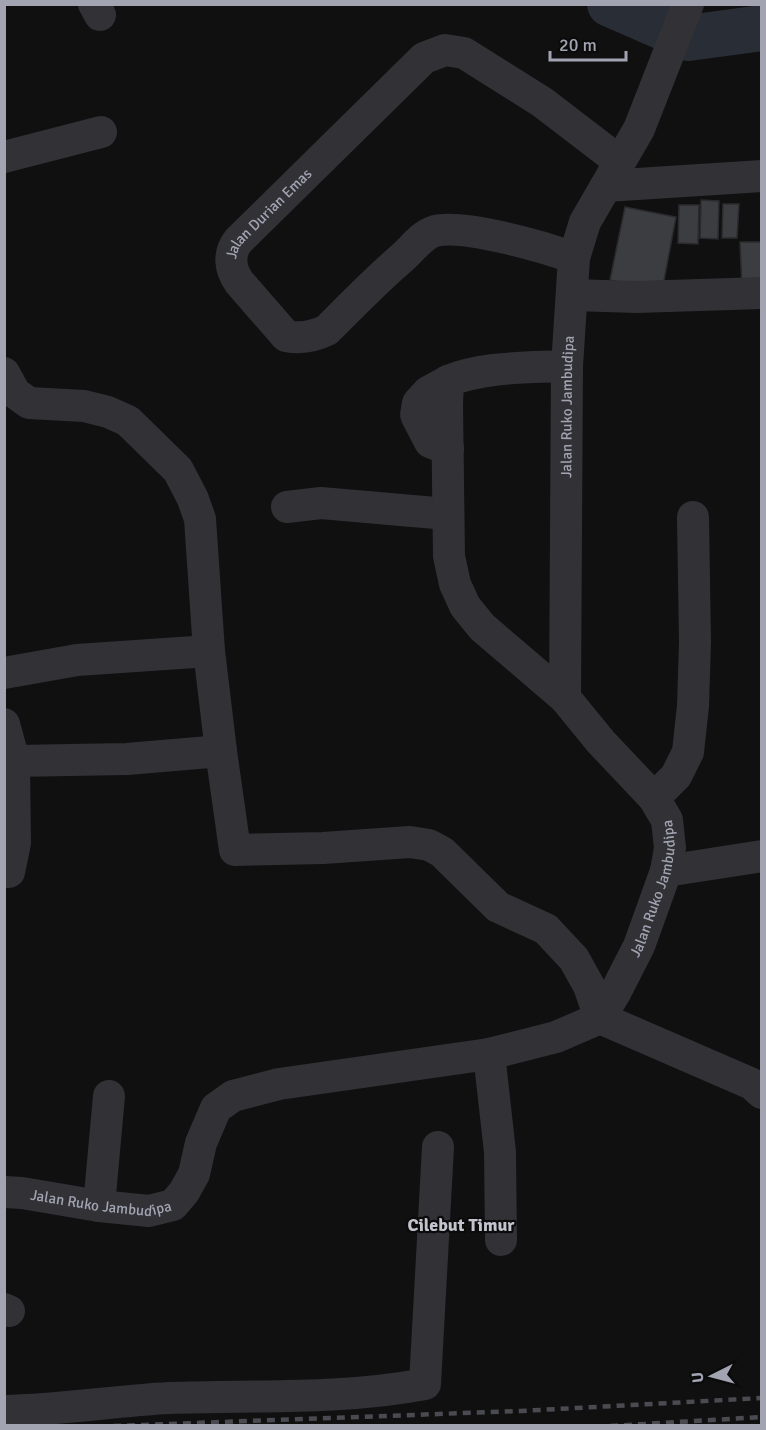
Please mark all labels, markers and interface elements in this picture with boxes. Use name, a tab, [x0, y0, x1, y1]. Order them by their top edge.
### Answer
scale bar	[550, 24, 626, 62]
text: 20 m	[559, 34, 597, 56]
street label: Jalan Durian Emas	[222, 164, 316, 260]
street label: Jalan Ruko Jambudipa	[557, 335, 578, 478]
street label: Jalan Ruko Jambudipa	[626, 819, 679, 960]
street label: Jalan Ruko Jambudipa	[29, 1186, 173, 1220]
district label: Cilebut Timur	[407, 1214, 515, 1236]
north arrow	[682, 1346, 742, 1406]
text: U	[688, 1371, 709, 1384]

